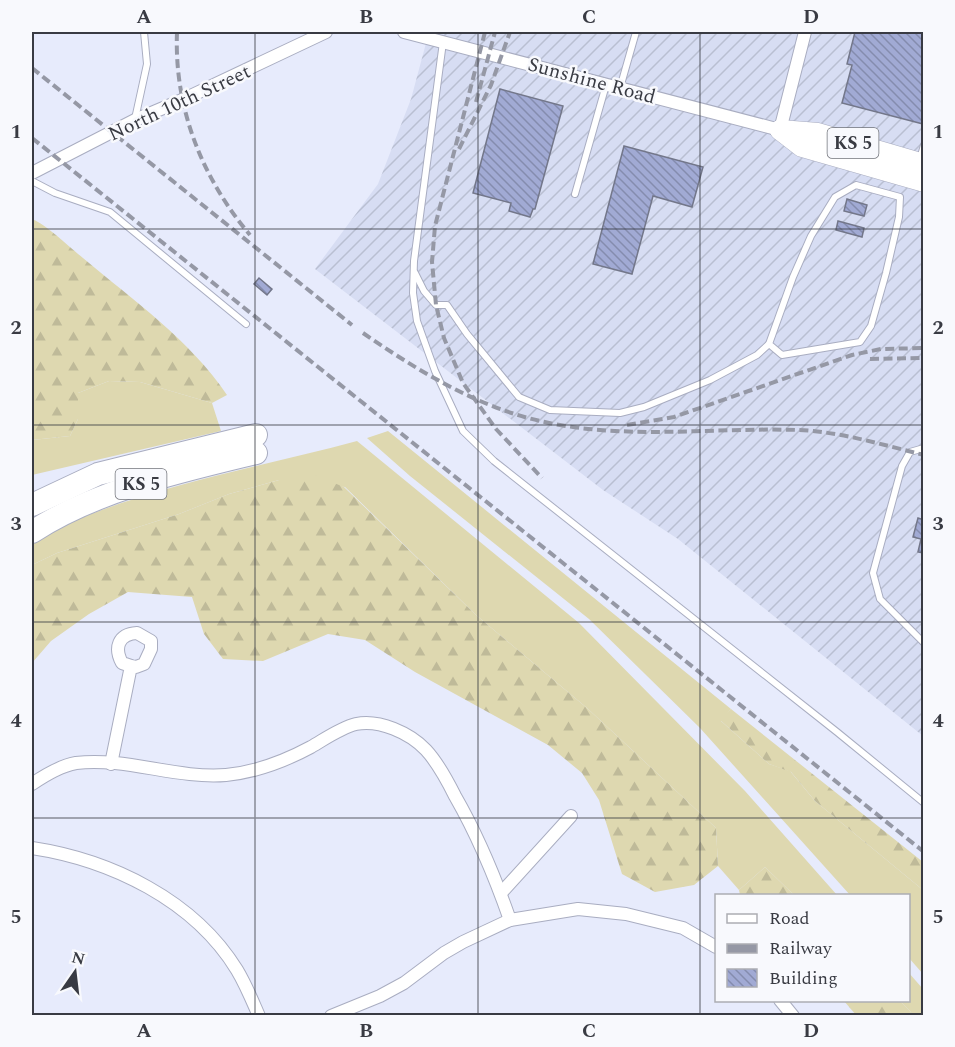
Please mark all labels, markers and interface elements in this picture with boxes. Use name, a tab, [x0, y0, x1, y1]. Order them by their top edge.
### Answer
text: A	[136, 2, 152, 32]
text: B	[359, 2, 373, 32]
text: C	[582, 2, 596, 32]
text: D	[803, 2, 819, 32]
street label: Sunshine Road	[524, 49, 659, 112]
street label: North 10th Street	[103, 57, 256, 149]
text: 1	[10, 117, 22, 147]
text: 1	[932, 117, 944, 147]
road number: KS 5	[828, 128, 878, 158]
text: 2	[10, 313, 22, 343]
text: 2	[932, 313, 944, 343]
road number: KS 5	[116, 469, 166, 499]
text: 3	[10, 509, 22, 539]
text: 3	[932, 509, 944, 539]
text: 4	[10, 706, 22, 736]
text: 4	[932, 706, 944, 736]
legend	[715, 894, 910, 1002]
text: 5	[10, 902, 22, 932]
text: 5	[932, 902, 944, 932]
text: Road	[769, 905, 810, 932]
text: Railway	[769, 935, 833, 962]
north arrow	[45, 942, 105, 1002]
text: N	[69, 945, 88, 972]
text: Building	[769, 965, 838, 992]
text: A	[136, 1016, 152, 1046]
text: B	[359, 1016, 373, 1046]
text: C	[582, 1016, 596, 1046]
text: D	[803, 1016, 819, 1046]

